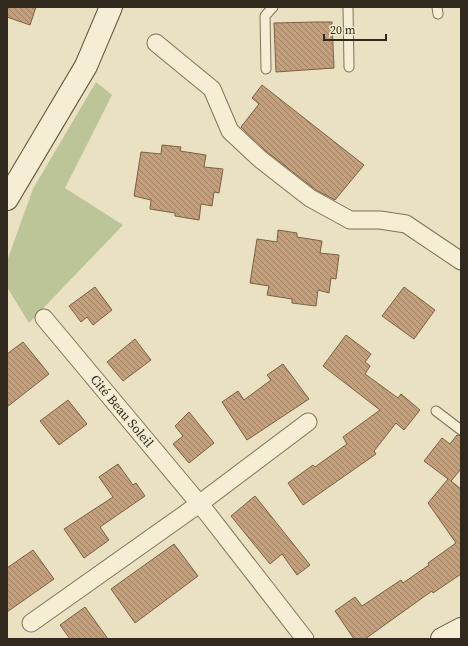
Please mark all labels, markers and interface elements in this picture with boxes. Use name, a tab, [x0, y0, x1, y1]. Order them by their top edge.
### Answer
scale bar	[324, 16, 386, 42]
text: 20 m	[330, 22, 356, 38]
street label: Cité Beau Soleil	[87, 371, 157, 451]

